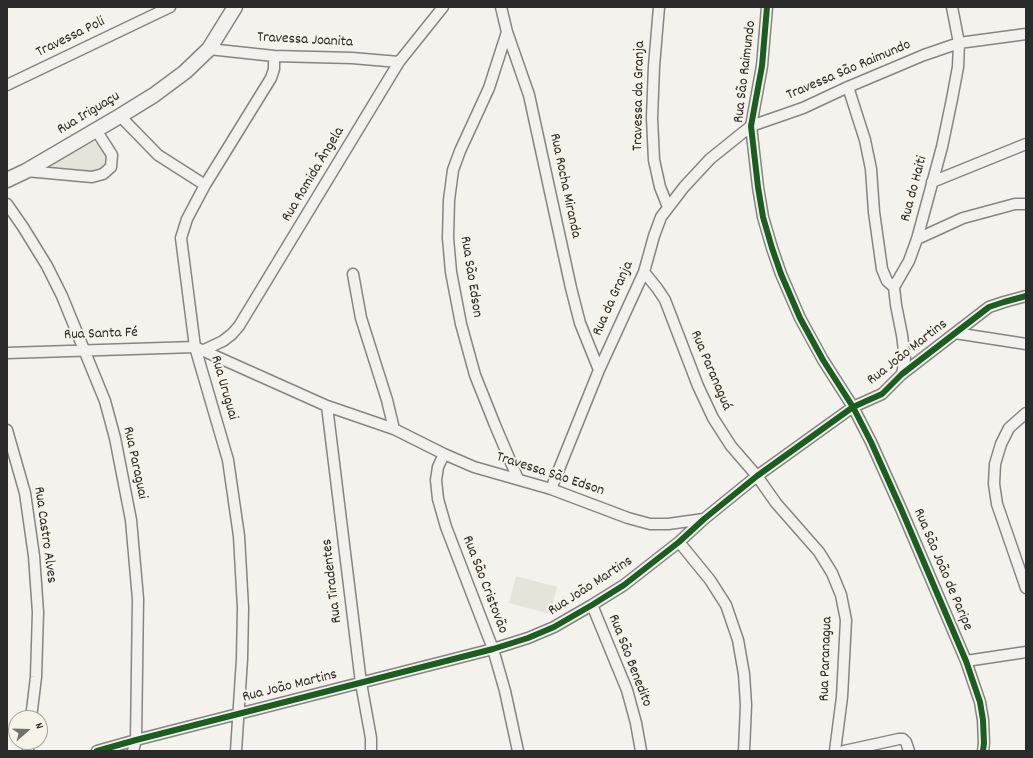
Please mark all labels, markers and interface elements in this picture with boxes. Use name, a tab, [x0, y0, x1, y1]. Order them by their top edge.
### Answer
street label: Travessa Poli	[34, 14, 108, 62]
street label: Rua São Raimundo	[731, 20, 761, 124]
street label: Travessa Joanita	[257, 30, 353, 52]
street label: Travessa São Raimundo	[784, 37, 914, 105]
street label: Travessa da Granja	[630, 41, 650, 151]
street label: Rua Iriguaçu	[54, 88, 124, 140]
street label: Rua Romida Ângela	[279, 124, 349, 226]
street label: Rua Rocha Miranda	[544, 132, 584, 240]
street label: Rua do Haiti	[898, 154, 932, 224]
street label: Rua São Edson	[455, 235, 485, 319]
street label: Rua da Granja	[590, 259, 638, 339]
street label: Rua João Martins	[864, 316, 952, 390]
street label: Rua Santa Fé	[64, 325, 138, 345]
street label: Rua Paranaguá	[685, 328, 735, 414]
street label: Rua Uruguai	[205, 354, 241, 422]
street label: Rua Paraguai	[118, 425, 150, 501]
street label: Travessa São Edson	[494, 449, 606, 501]
street label: Rua Castro Alves	[28, 486, 60, 584]
street label: Rua São João de Paripe	[908, 506, 976, 634]
street label: Rua São Cristovão	[457, 534, 511, 636]
street label: Rua Tiradentes	[319, 538, 347, 624]
street label: Rua João Martins	[545, 553, 637, 621]
street label: Rua São Benedito	[603, 612, 655, 710]
street label: Rua Paranagua	[817, 616, 837, 702]
street label: Rua João Martins	[241, 667, 339, 707]
north arrow	[8, 710, 48, 750]
text: N	[30, 721, 47, 732]

